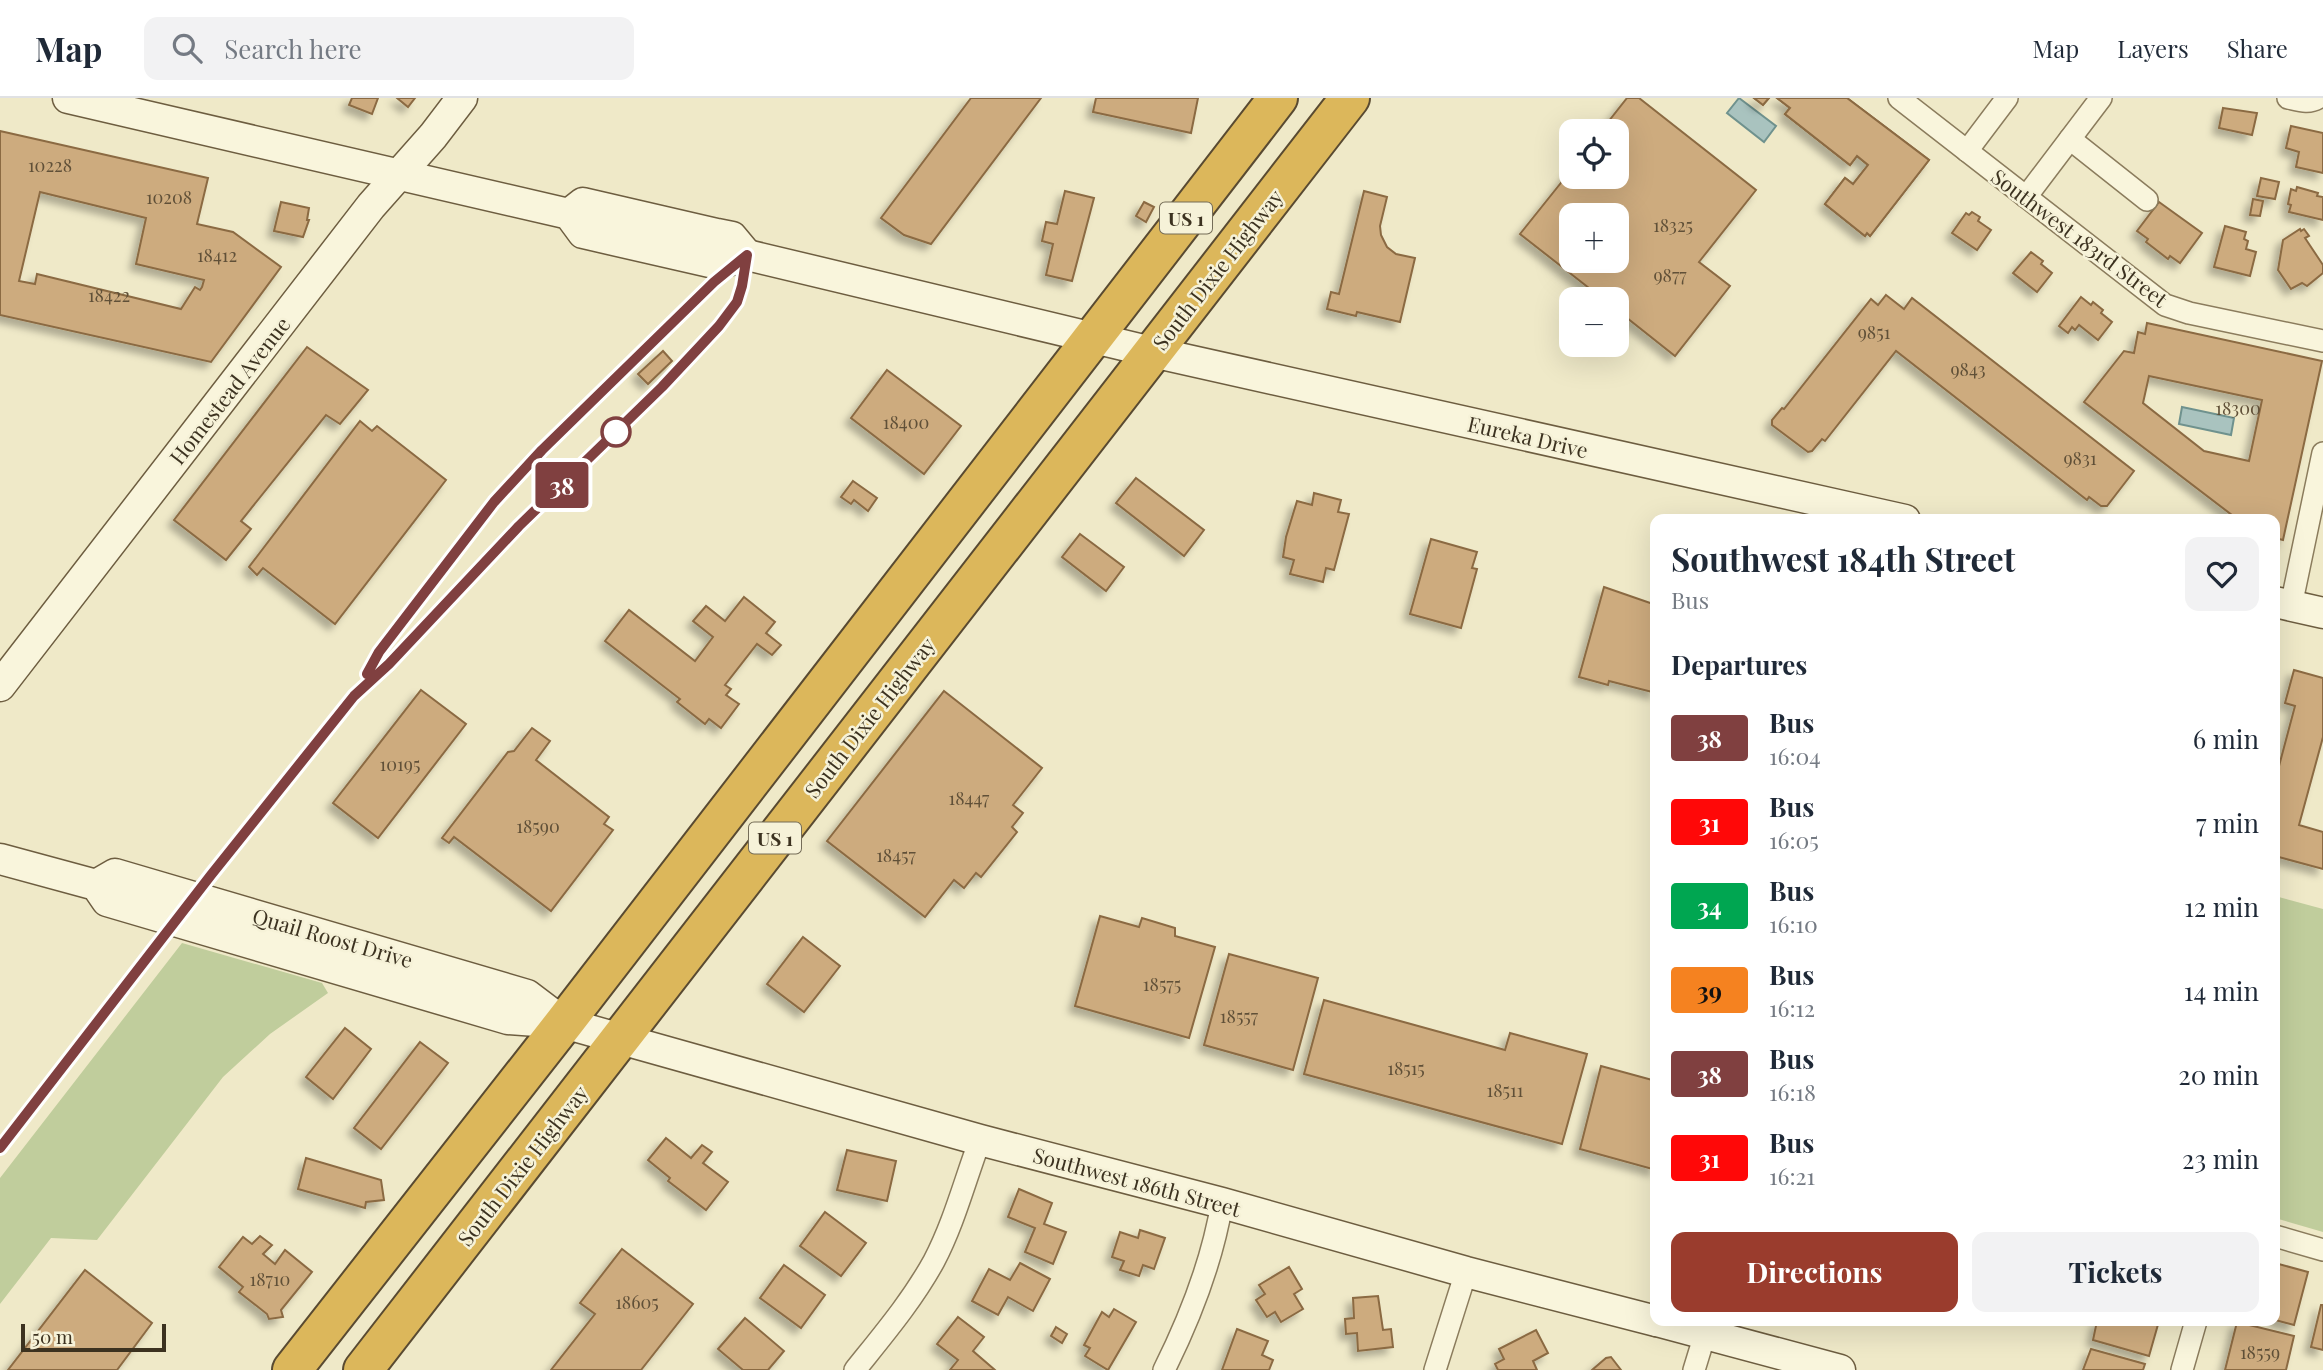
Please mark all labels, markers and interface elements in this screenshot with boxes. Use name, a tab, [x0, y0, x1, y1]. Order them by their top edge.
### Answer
search box	[144, 17, 634, 80]
text: Map	[35, 26, 102, 70]
icon: search	[168, 29, 206, 67]
text: Search here	[224, 31, 362, 66]
text: Map	[2033, 32, 2079, 64]
text: Layers	[2117, 32, 2189, 64]
text: Share	[2227, 32, 2288, 64]
map controls	[1559, 119, 1629, 357]
button: locate	[1559, 119, 1629, 189]
house number: 10228	[28, 153, 72, 177]
street label: Southwest 183rd Street	[1986, 162, 2174, 313]
street label: South Dixie Highway	[1145, 183, 1289, 355]
house number: 10208	[146, 185, 192, 209]
road number: US 1	[1160, 202, 1212, 234]
button: +	[1559, 203, 1629, 273]
house number: 18325	[1653, 213, 1693, 237]
house number: 18412	[197, 243, 237, 267]
house number: 9877	[1653, 263, 1687, 287]
house number: 18422	[88, 283, 130, 307]
button: −	[1559, 287, 1629, 357]
street label: Homestead Avenue	[162, 310, 296, 470]
house number: 9851	[1858, 320, 1891, 344]
house number: 9843	[1950, 357, 1986, 381]
house number: 18300	[2215, 396, 2261, 420]
street label: Eureka Drive	[1465, 409, 1591, 463]
house number: 18400	[883, 410, 929, 434]
unlabelled marker	[601, 417, 631, 447]
house number: 9831	[2063, 446, 2097, 470]
line badge: 38	[530, 462, 594, 508]
text: 38	[549, 469, 575, 501]
text: Southwest 184th Street	[1671, 536, 2015, 580]
button: heart	[2185, 537, 2259, 611]
text: Bus	[1671, 584, 1709, 615]
street label: South Dixie Highway	[797, 631, 941, 803]
text: Departures	[1671, 647, 1807, 682]
text: Bus	[1769, 705, 1814, 740]
text: 6 min	[2193, 721, 2259, 756]
text: 38	[1697, 722, 1722, 754]
text: 16:04	[1769, 740, 1821, 771]
house number: 10195	[380, 752, 420, 776]
house number: 18447	[949, 786, 990, 810]
text: Bus	[1769, 789, 1814, 824]
text: 7 min	[2196, 805, 2259, 840]
text: 31	[1699, 806, 1720, 838]
house number: 18590	[516, 814, 560, 838]
road number: US 1	[749, 822, 801, 853]
text: 16:05	[1769, 824, 1819, 855]
house number: 18457	[876, 843, 917, 867]
text: Bus	[1769, 873, 1814, 908]
text: 12 min	[2184, 889, 2259, 924]
text: 34	[1697, 890, 1722, 922]
street label: Quail Roost Drive	[250, 901, 416, 973]
text: 16:10	[1769, 908, 1818, 939]
text: Bus	[1769, 957, 1814, 992]
house number: 18575	[1143, 972, 1181, 996]
text: 14 min	[2184, 973, 2259, 1008]
text: 39	[1697, 974, 1722, 1006]
text: 16:12	[1769, 992, 1815, 1023]
house number: 18557	[1220, 1004, 1259, 1028]
text: Bus	[1769, 1041, 1814, 1076]
house number: 18515	[1387, 1056, 1425, 1080]
text: 20 min	[2178, 1057, 2259, 1092]
text: 38	[1697, 1058, 1722, 1090]
text: 16:18	[1769, 1076, 1816, 1107]
house number: 18511	[1487, 1078, 1524, 1102]
street label: South Dixie Highway	[450, 1079, 594, 1251]
text: Bus	[1769, 1125, 1814, 1160]
street label: Southwest 186th Street	[1030, 1140, 1244, 1222]
text: 23 min	[2182, 1141, 2259, 1176]
text: 31	[1699, 1142, 1720, 1174]
text: 16:21	[1769, 1160, 1815, 1191]
button: Directions	[1671, 1232, 1958, 1312]
button: Tickets	[1972, 1232, 2259, 1312]
house number: 18710	[250, 1267, 290, 1291]
house number: 18605	[615, 1290, 659, 1314]
scale bar	[21, 1321, 166, 1353]
text: 50 m	[32, 1323, 73, 1349]
house number: 18559	[2240, 1340, 2280, 1364]

